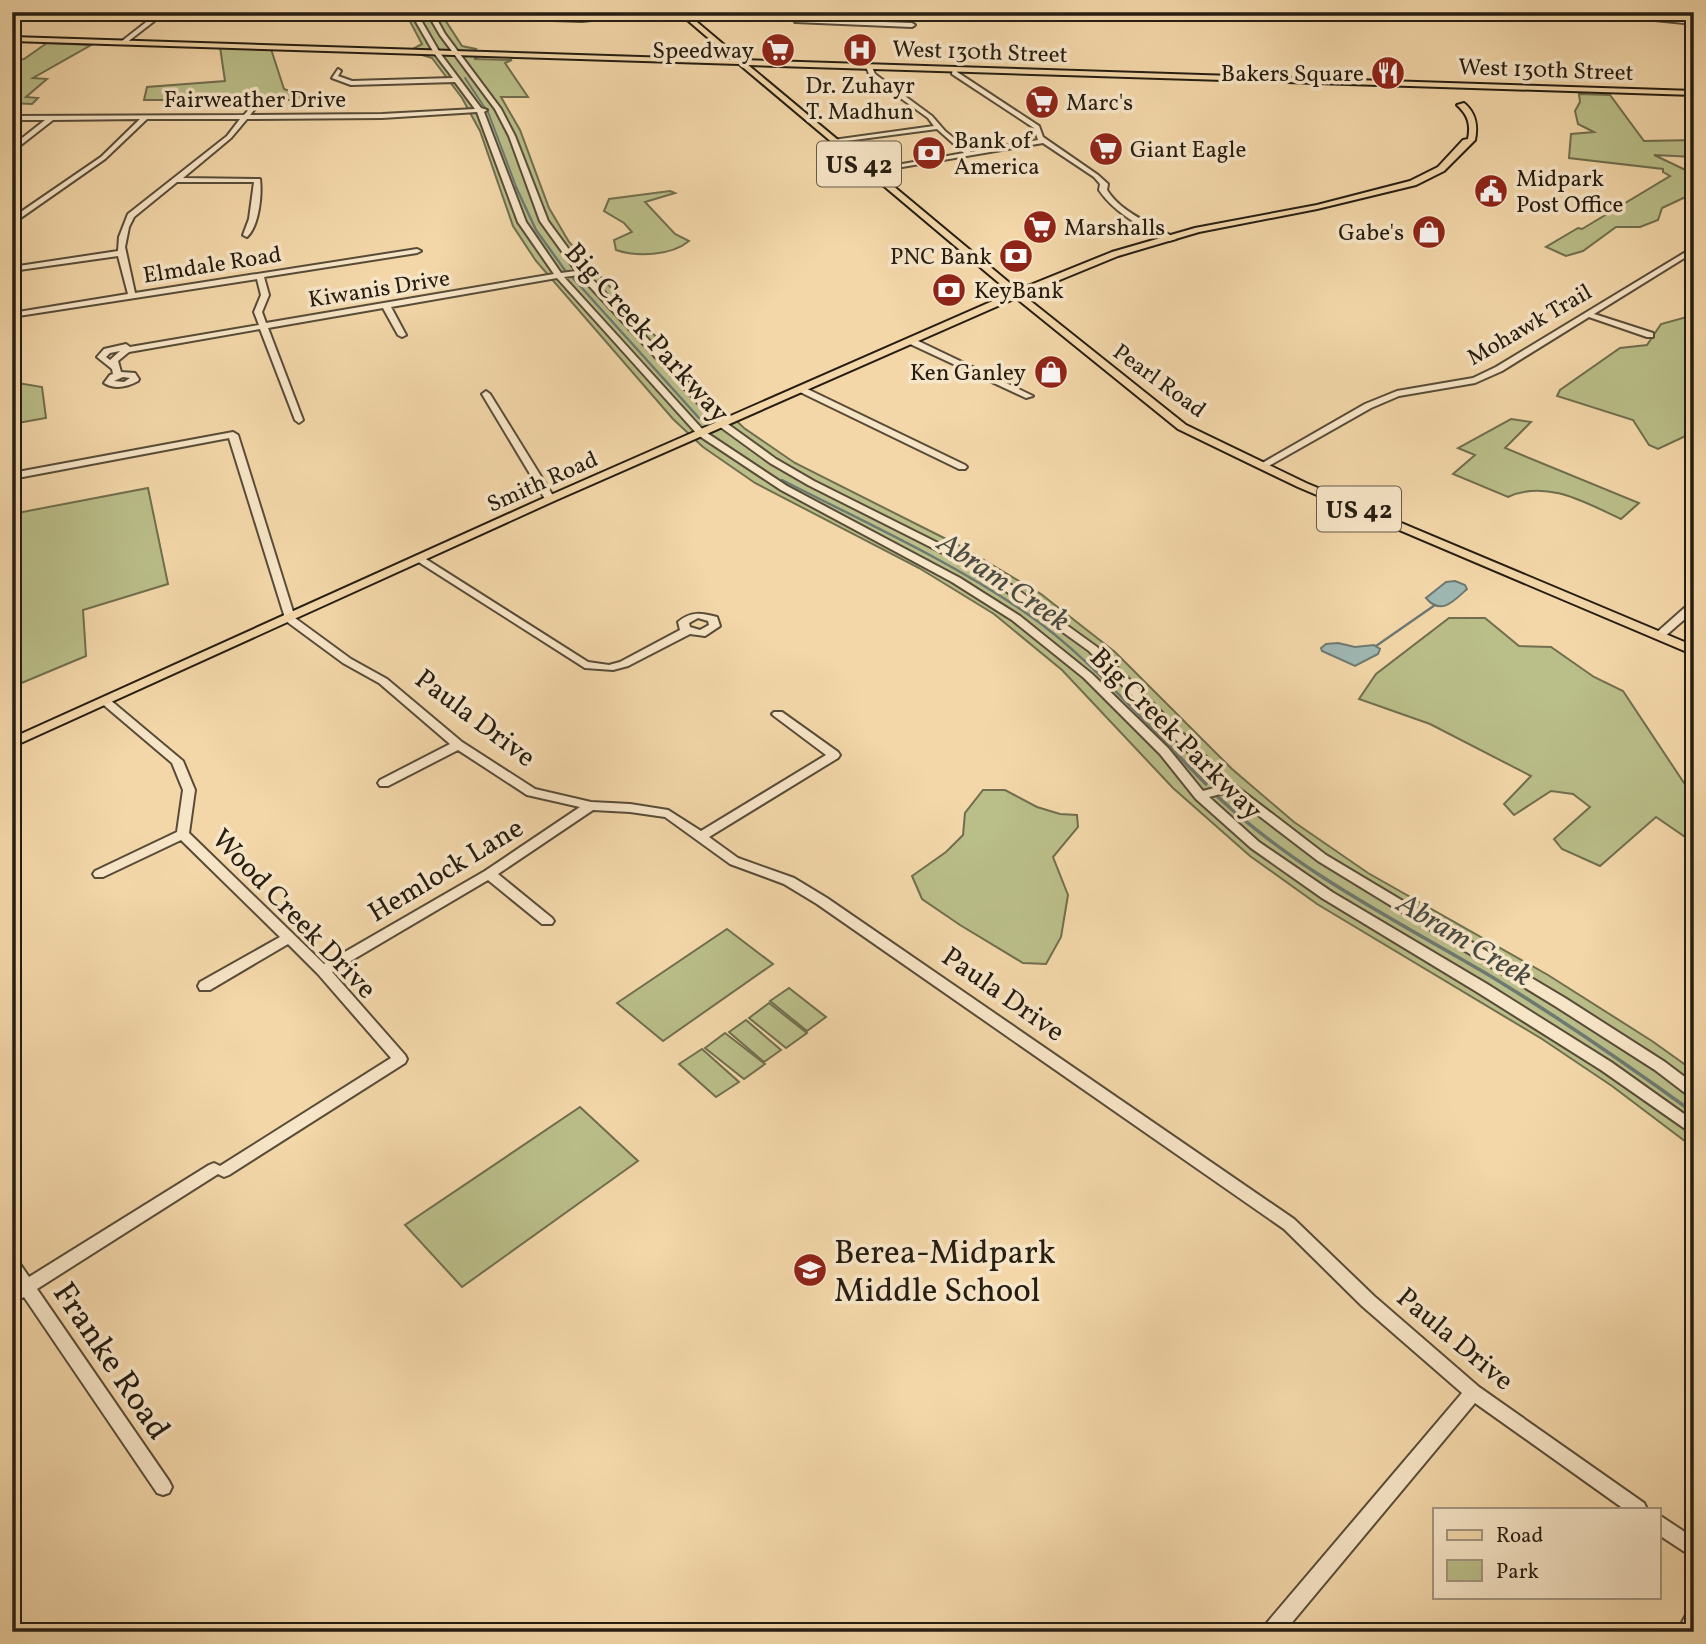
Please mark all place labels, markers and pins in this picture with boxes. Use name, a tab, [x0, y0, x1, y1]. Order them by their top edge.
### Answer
supermarket icon: Speedway	[759, 31, 797, 69]
hospital icon: Dr. Zuhayr T. Madhun	[841, 31, 879, 69]
place label: Speedway	[652, 36, 755, 68]
restaurant icon: Bakers Square	[1369, 54, 1407, 92]
place label: Bakers Square	[1221, 59, 1364, 91]
place label: Dr. Zuhayr T. Madhun	[805, 71, 915, 129]
supermarket icon: Marc's	[1023, 83, 1061, 121]
place label: Marc's	[1066, 88, 1133, 120]
place label: Bank of America	[954, 126, 1040, 184]
supermarket icon: Giant Eagle	[1087, 130, 1125, 168]
bank icon: Bank of America	[910, 134, 948, 172]
place label: Giant Eagle	[1130, 135, 1246, 167]
place label: Midpark Post Office	[1516, 164, 1624, 222]
public building icon: Midpark Post Office	[1472, 172, 1510, 210]
supermarket icon: Marshalls	[1021, 208, 1059, 246]
place label: Marshalls	[1064, 213, 1165, 245]
shop icon: Gabe's	[1410, 213, 1448, 251]
place label: Gabe's	[1338, 218, 1404, 250]
bank icon: PNC Bank	[997, 237, 1035, 275]
place label: PNC Bank	[890, 242, 992, 274]
bank icon: KeyBank	[930, 271, 968, 309]
place label: KeyBank	[974, 276, 1064, 308]
shop icon: Ken Ganley	[1032, 353, 1070, 391]
place label: Ken Ganley	[910, 358, 1027, 390]
place label: Berea-Midpark Middle School	[834, 1232, 1056, 1316]
school or university icon: Berea-Midpark Middle School	[791, 1251, 829, 1289]

